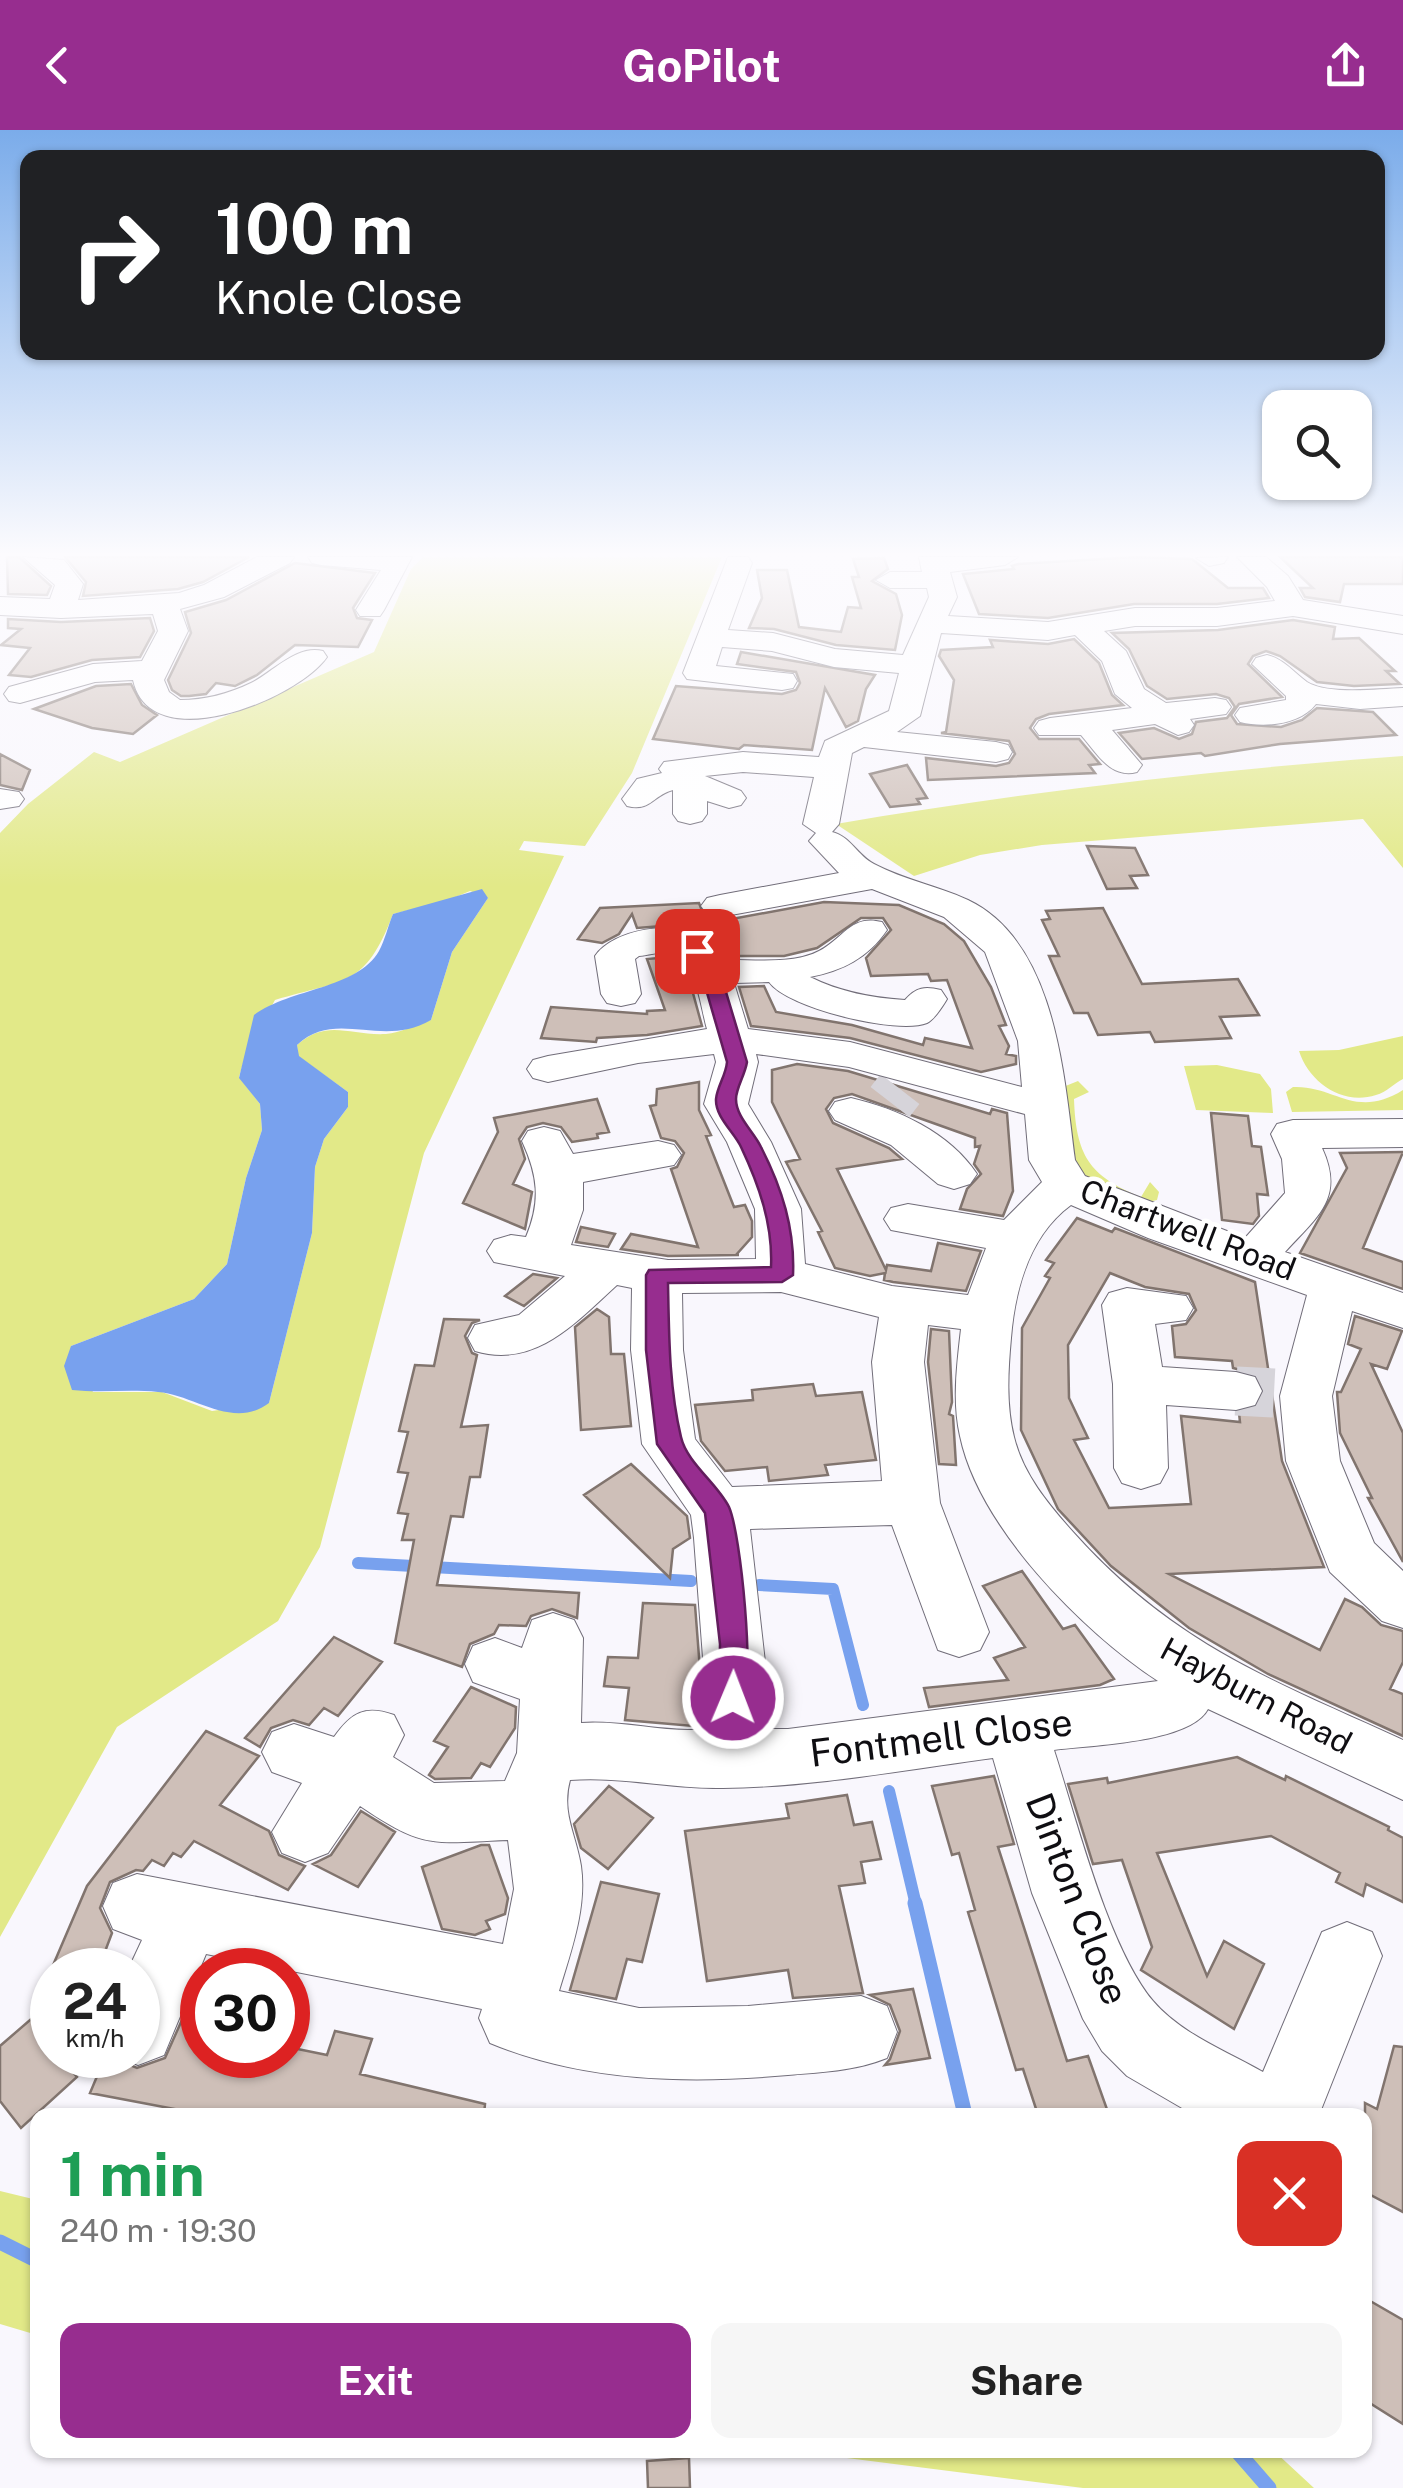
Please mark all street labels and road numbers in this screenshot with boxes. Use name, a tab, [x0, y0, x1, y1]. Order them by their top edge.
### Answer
street label: Chartwell Road	[1075, 1171, 1301, 1288]
street label: Hayburn Road	[1154, 1630, 1358, 1761]
street label: Fontmell Close	[807, 1699, 1075, 1776]
street label: Dinton Close	[1017, 1787, 1138, 2011]

